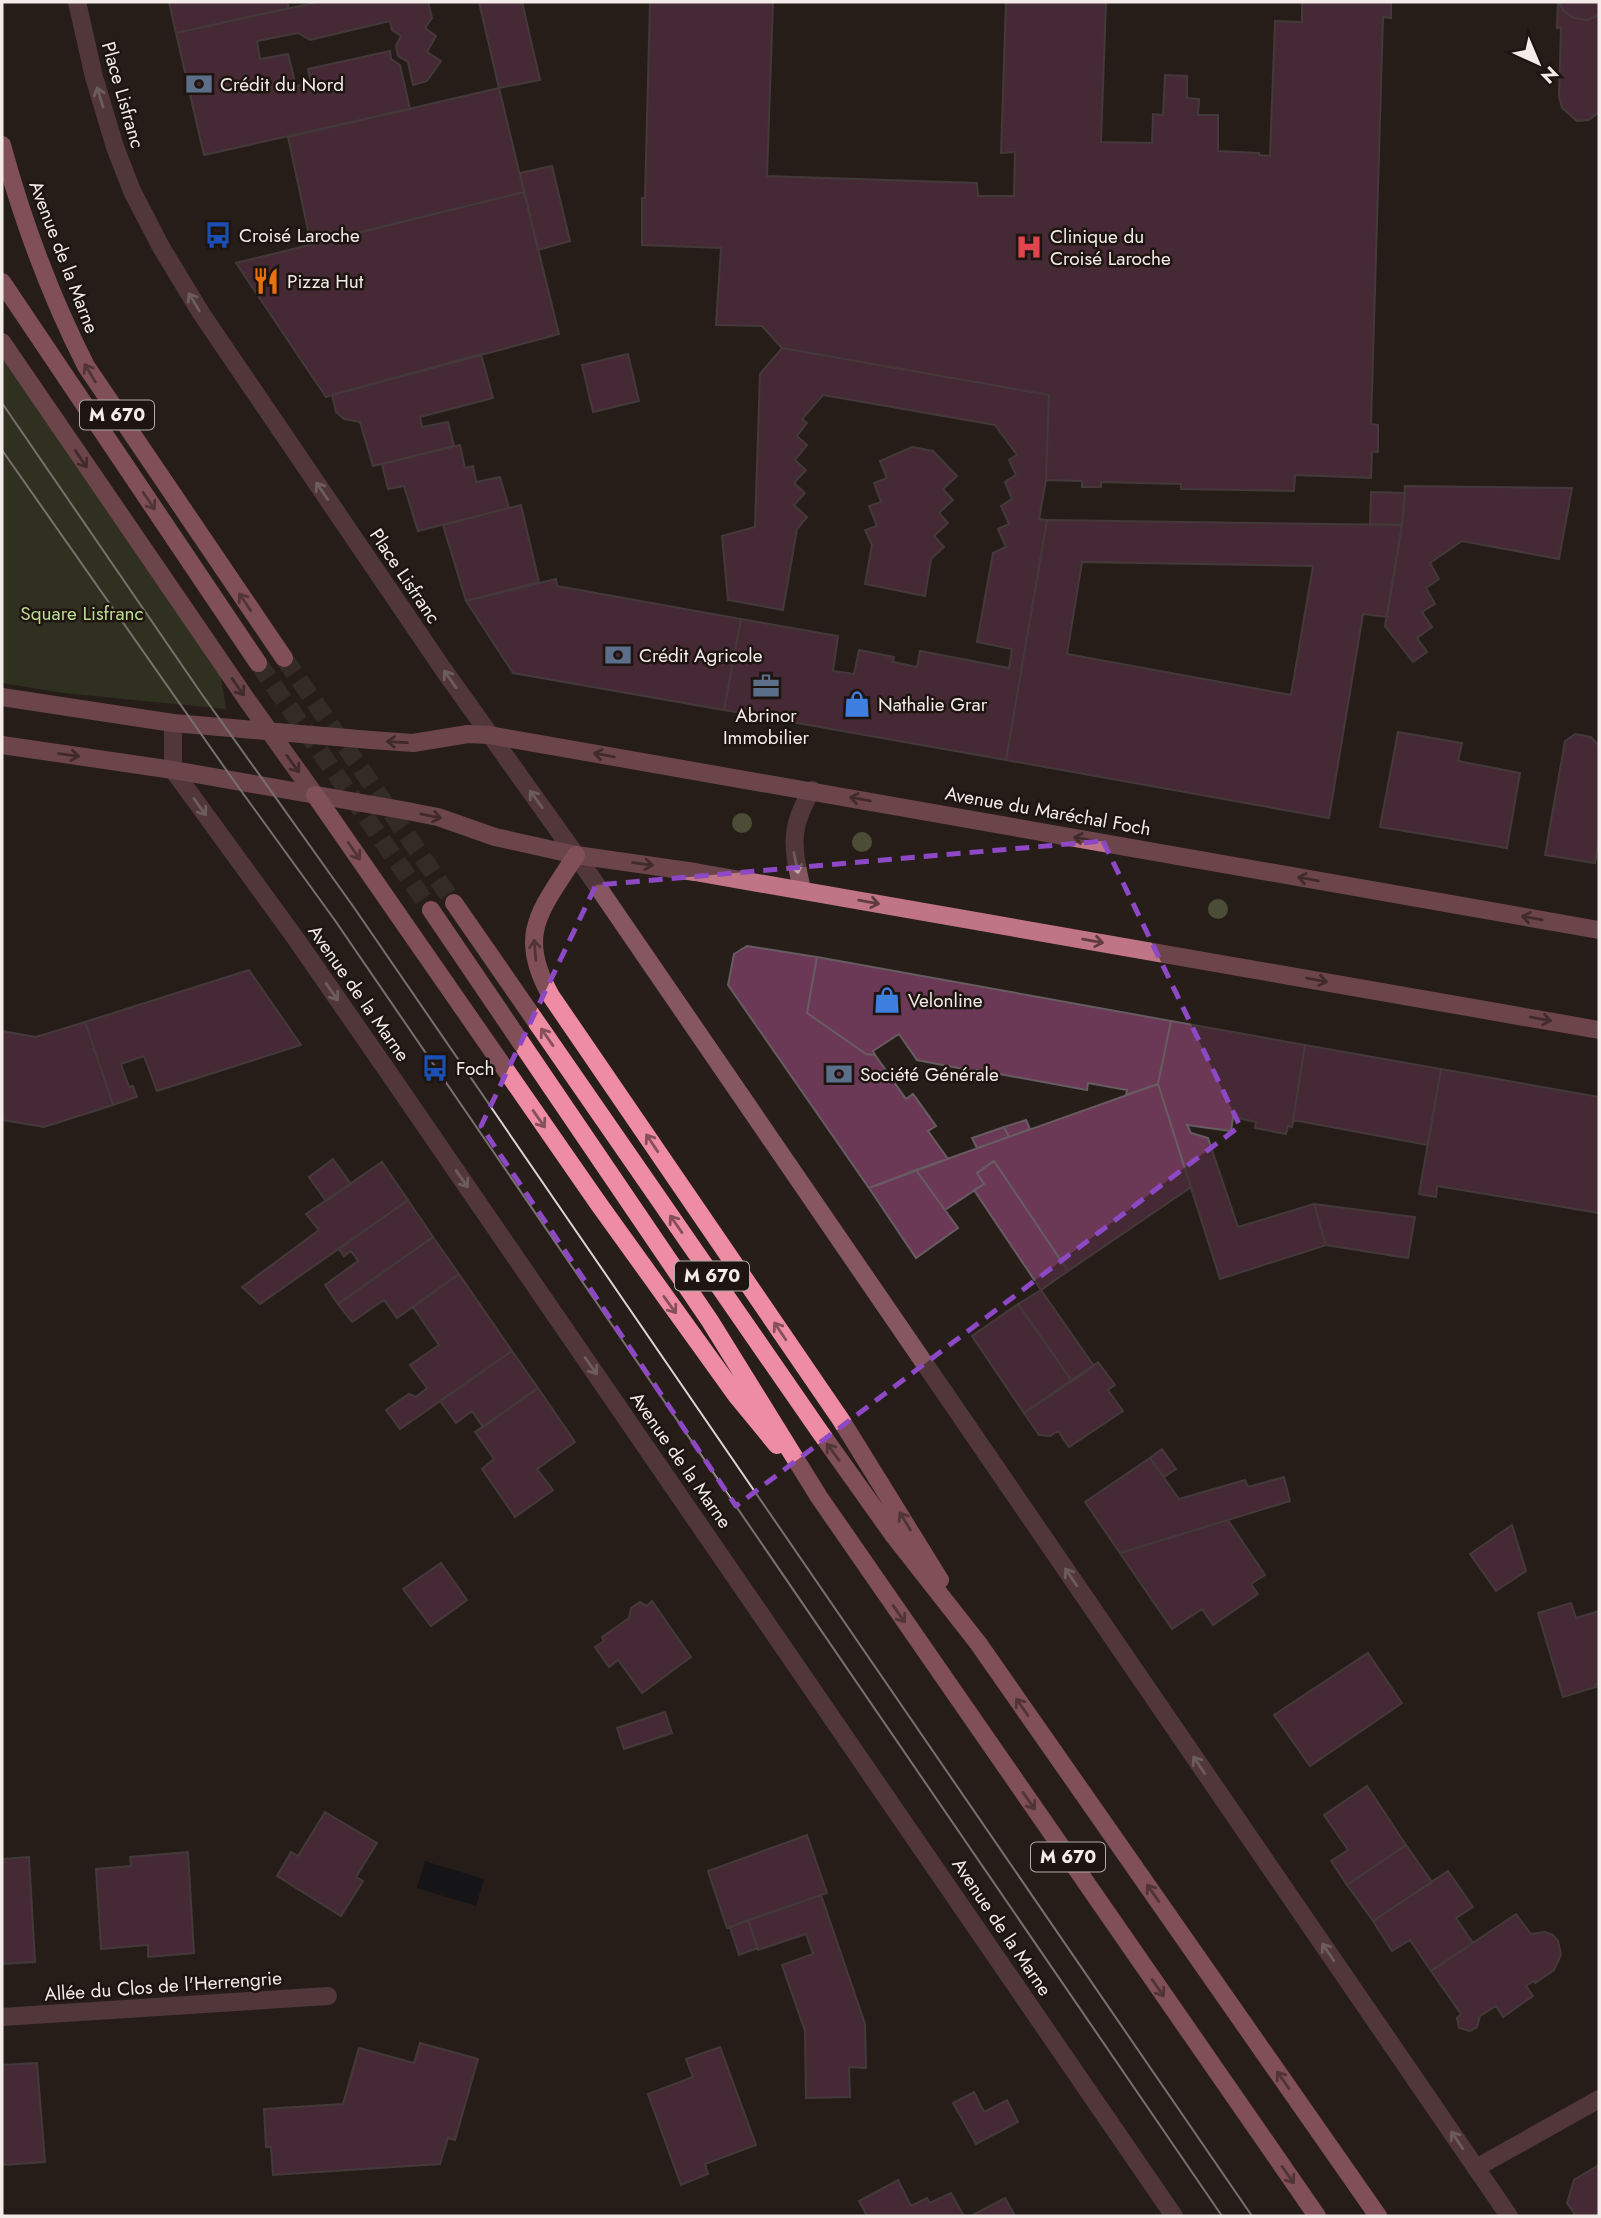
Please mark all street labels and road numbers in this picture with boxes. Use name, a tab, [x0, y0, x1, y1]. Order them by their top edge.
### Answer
street label: Place Lisfranc	[95, 39, 151, 151]
street label: Avenue de la Marne	[23, 177, 106, 337]
road number: M 670	[80, 400, 154, 430]
street label: Place Lisfranc	[363, 523, 447, 629]
street label: Avenue du Maréchal Foch	[943, 780, 1153, 842]
street label: Avenue de la Marne	[302, 919, 416, 1067]
road number: M 670	[675, 1261, 749, 1290]
street label: Avenue de la Marne	[624, 1386, 738, 1534]
road number: M 670	[1031, 1842, 1105, 1871]
street label: Avenue de la Marne	[946, 1853, 1058, 2002]
street label: Allée du Clos de l'Herrengrie	[43, 1964, 283, 2008]

